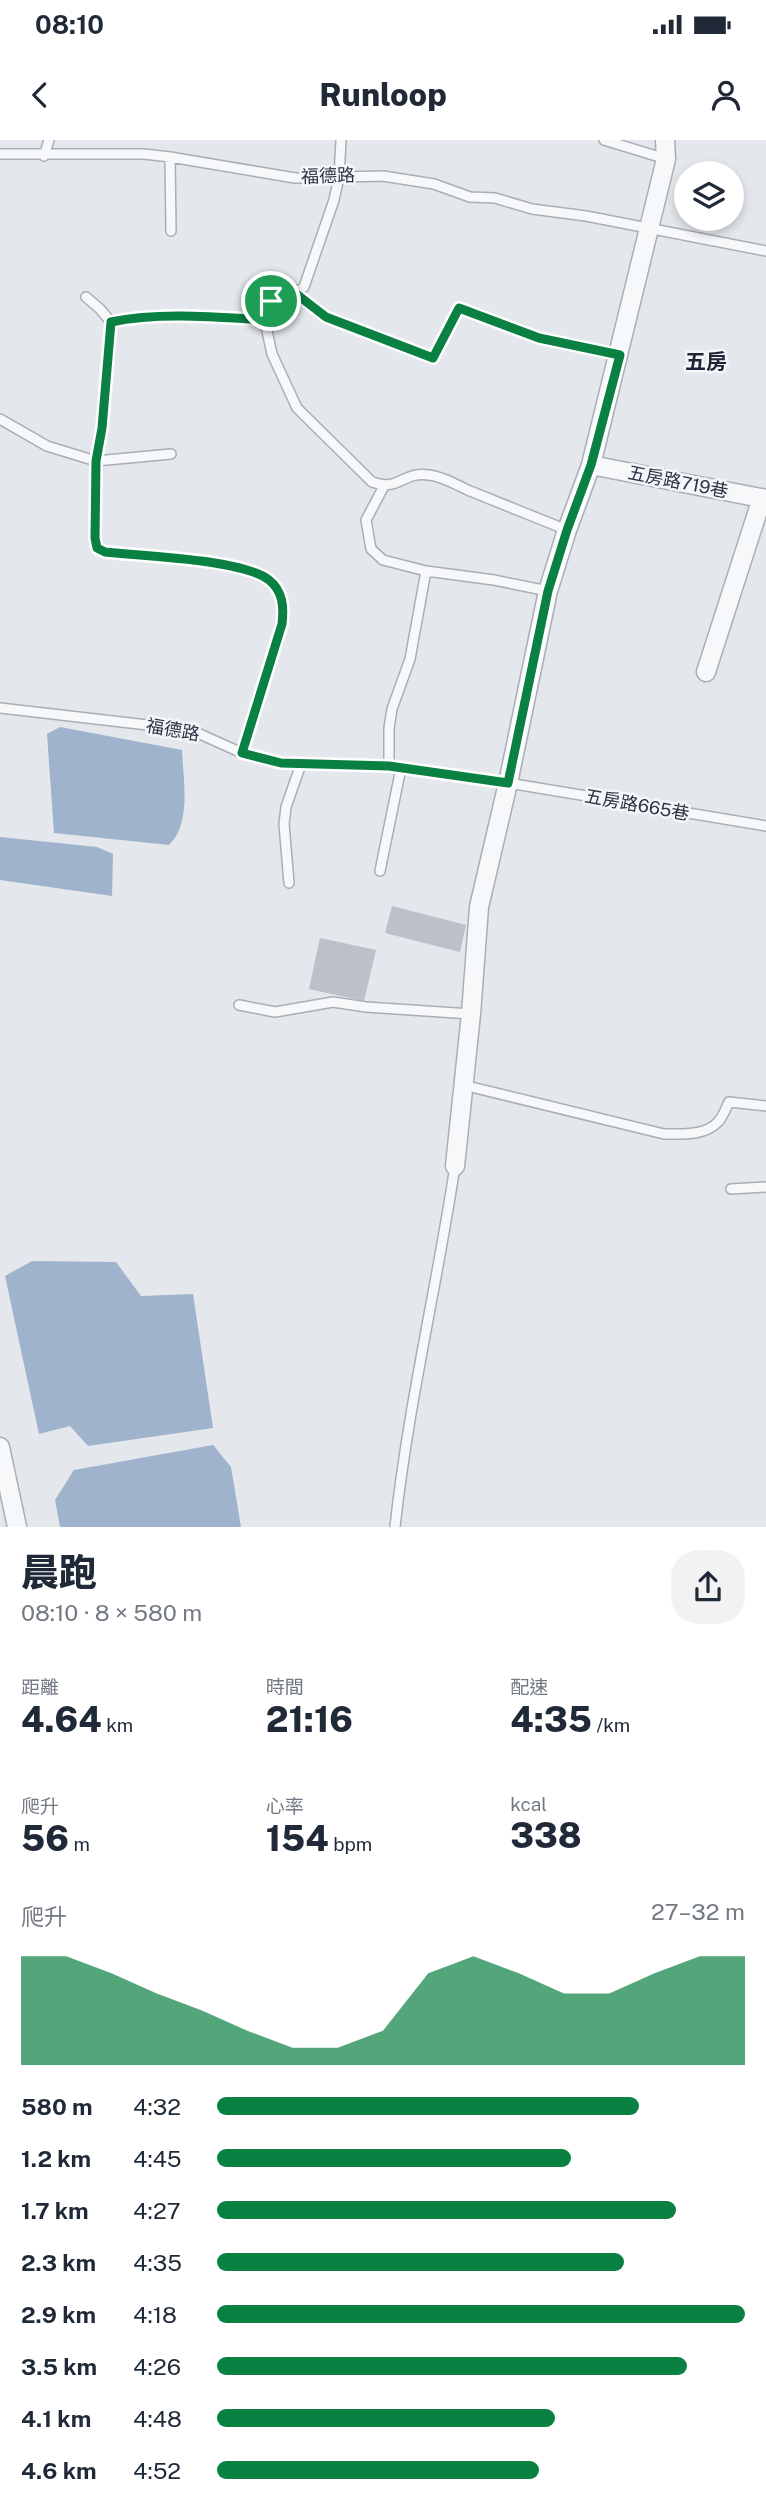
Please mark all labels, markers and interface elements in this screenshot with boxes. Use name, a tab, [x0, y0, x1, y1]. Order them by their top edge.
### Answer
text: 08:10	[35, 9, 104, 40]
icon: back	[21, 76, 59, 114]
text: Runloop	[319, 76, 447, 113]
icon: person	[707, 76, 745, 114]
map controls	[674, 161, 744, 231]
button: layers	[674, 161, 744, 231]
street label: 福德路	[301, 164, 355, 187]
pin	[241, 271, 301, 331]
icon: arrive	[252, 282, 290, 320]
district label: 五房	[685, 349, 727, 374]
street label: 五房路719巷	[626, 461, 730, 502]
street label: 福德路	[145, 714, 201, 745]
street label: 五房路665巷	[583, 785, 691, 824]
text: 晨跑	[21, 1550, 97, 1595]
button: share	[671, 1550, 745, 1624]
text: 08:10 · 8 × 580 m	[21, 1599, 202, 1626]
text: 距離	[21, 1676, 59, 1698]
text: 時間	[266, 1676, 304, 1698]
text: 配速	[510, 1676, 548, 1698]
text: 4.64	[21, 1699, 102, 1740]
text: 21:16	[266, 1699, 353, 1740]
text: 4:35	[510, 1699, 592, 1740]
text: km	[102, 1714, 133, 1736]
text: /km	[592, 1714, 630, 1736]
text: kcal	[510, 1793, 547, 1815]
text: 爬升	[21, 1795, 59, 1817]
text: 心率	[266, 1795, 304, 1817]
text: 338	[510, 1815, 582, 1856]
text: 56	[21, 1818, 69, 1859]
text: 154	[266, 1818, 329, 1859]
text: m	[69, 1833, 90, 1855]
text: bpm	[329, 1833, 372, 1855]
text: 27–32 m	[651, 1898, 745, 1925]
text: 爬升	[21, 1903, 67, 1930]
text: 580 m	[21, 2093, 93, 2120]
text: 4:32	[133, 2093, 181, 2120]
text: 1.2 km	[21, 2145, 91, 2172]
text: 4:45	[133, 2145, 181, 2172]
text: 1.7 km	[21, 2197, 89, 2224]
text: 4:27	[133, 2197, 181, 2224]
text: 2.3 km	[21, 2249, 96, 2276]
text: 4:35	[133, 2249, 182, 2276]
text: 2.9 km	[21, 2301, 96, 2328]
text: 4:18	[133, 2301, 177, 2328]
text: 3.5 km	[21, 2353, 97, 2380]
text: 4:26	[133, 2353, 181, 2380]
text: 4.1 km	[21, 2405, 91, 2432]
text: 4:48	[133, 2405, 182, 2432]
text: 4.6 km	[21, 2457, 97, 2484]
text: 4:52	[133, 2457, 181, 2484]

